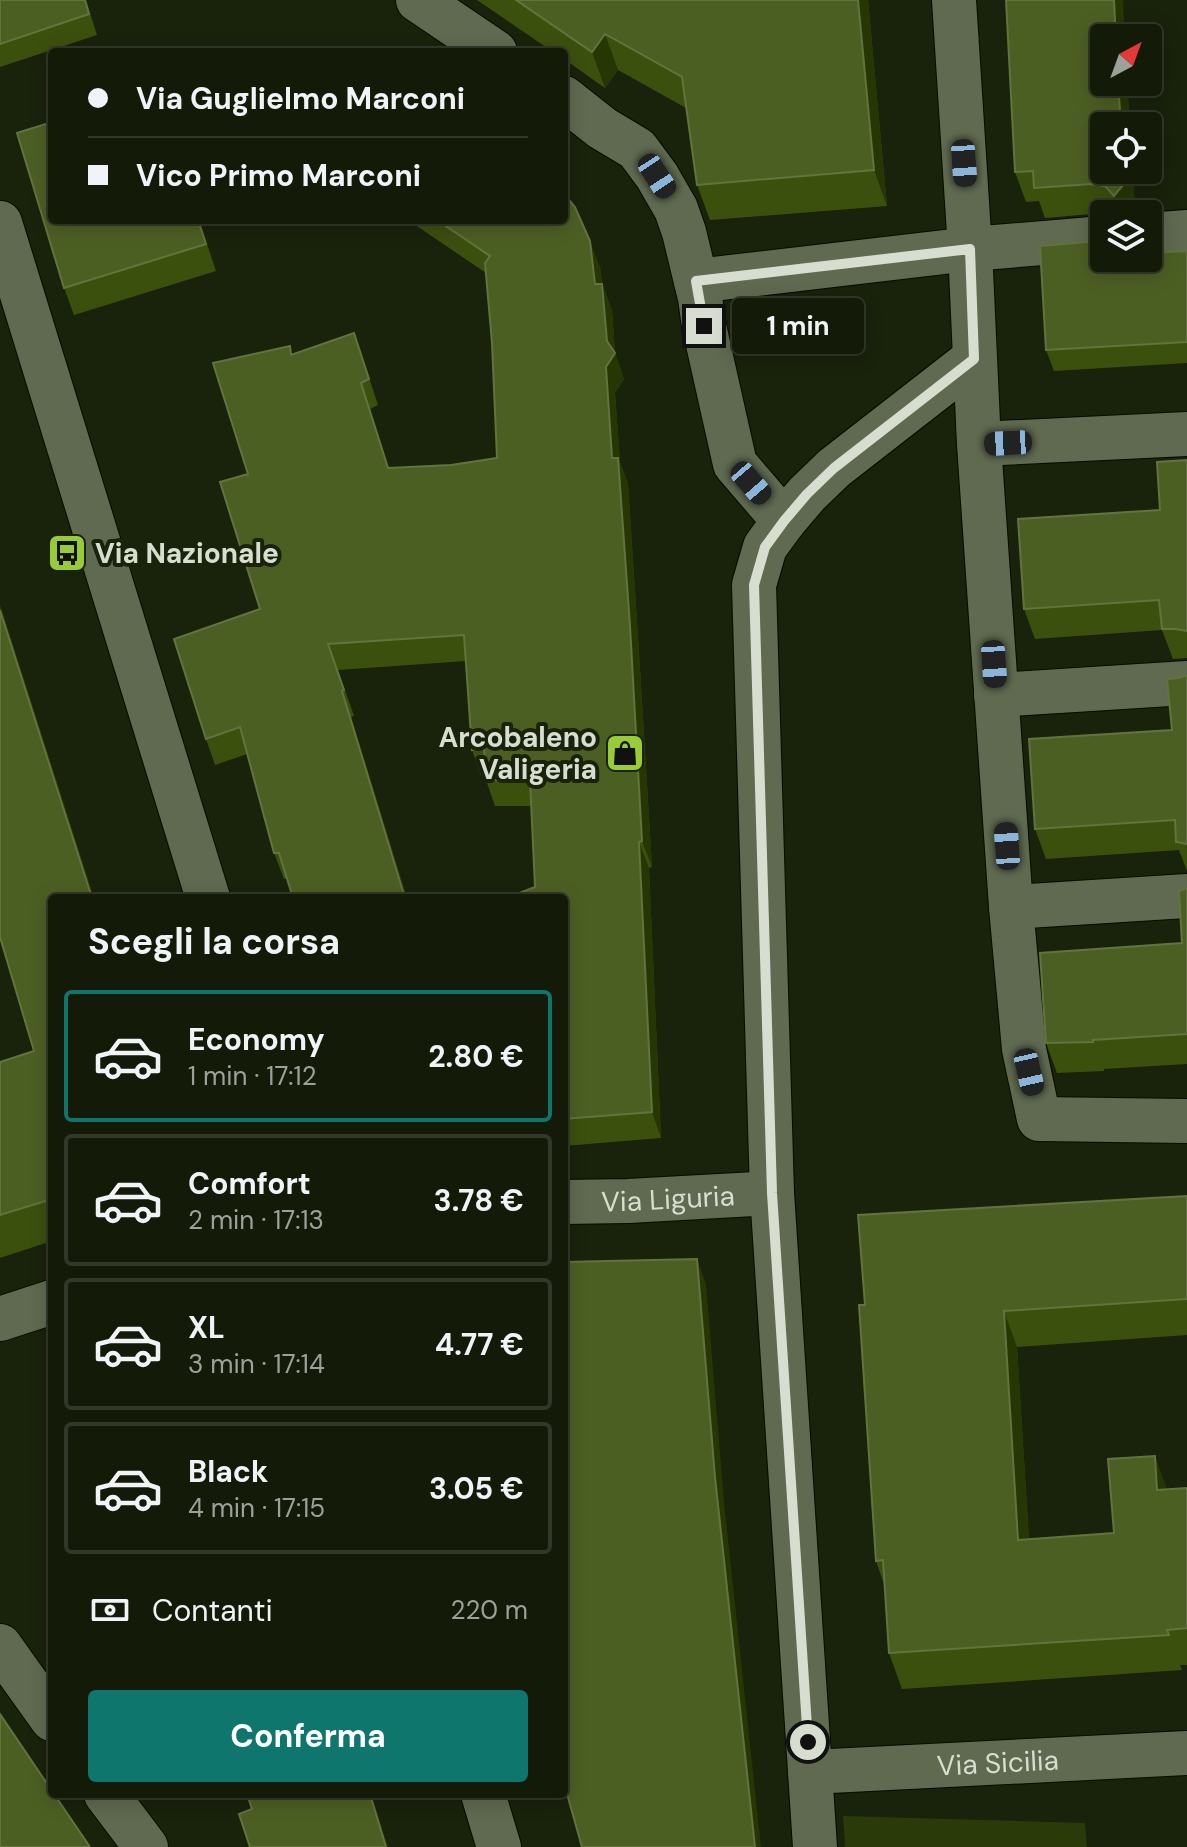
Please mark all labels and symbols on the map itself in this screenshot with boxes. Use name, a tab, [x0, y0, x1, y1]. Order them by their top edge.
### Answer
north arrow	[1090, 24, 1162, 96]
car	[950, 138, 978, 188]
car	[634, 149, 680, 203]
callout: 1 min	[732, 298, 864, 354]
route end	[686, 308, 722, 344]
car	[983, 430, 1033, 456]
car	[726, 457, 776, 509]
bus stop icon: Via Nazionale	[46, 532, 88, 574]
place label: Via Nazionale	[95, 535, 279, 572]
car	[980, 639, 1008, 689]
place label: Arcobaleno Valigeria	[438, 719, 597, 788]
shop icon: Arcobaleno Valigeria	[604, 732, 646, 774]
car	[993, 821, 1021, 871]
car	[1012, 1046, 1046, 1098]
street label: Via Liguria	[601, 1177, 736, 1220]
route start	[790, 1724, 826, 1760]
street label: Via Sicilia	[936, 1741, 1060, 1784]

